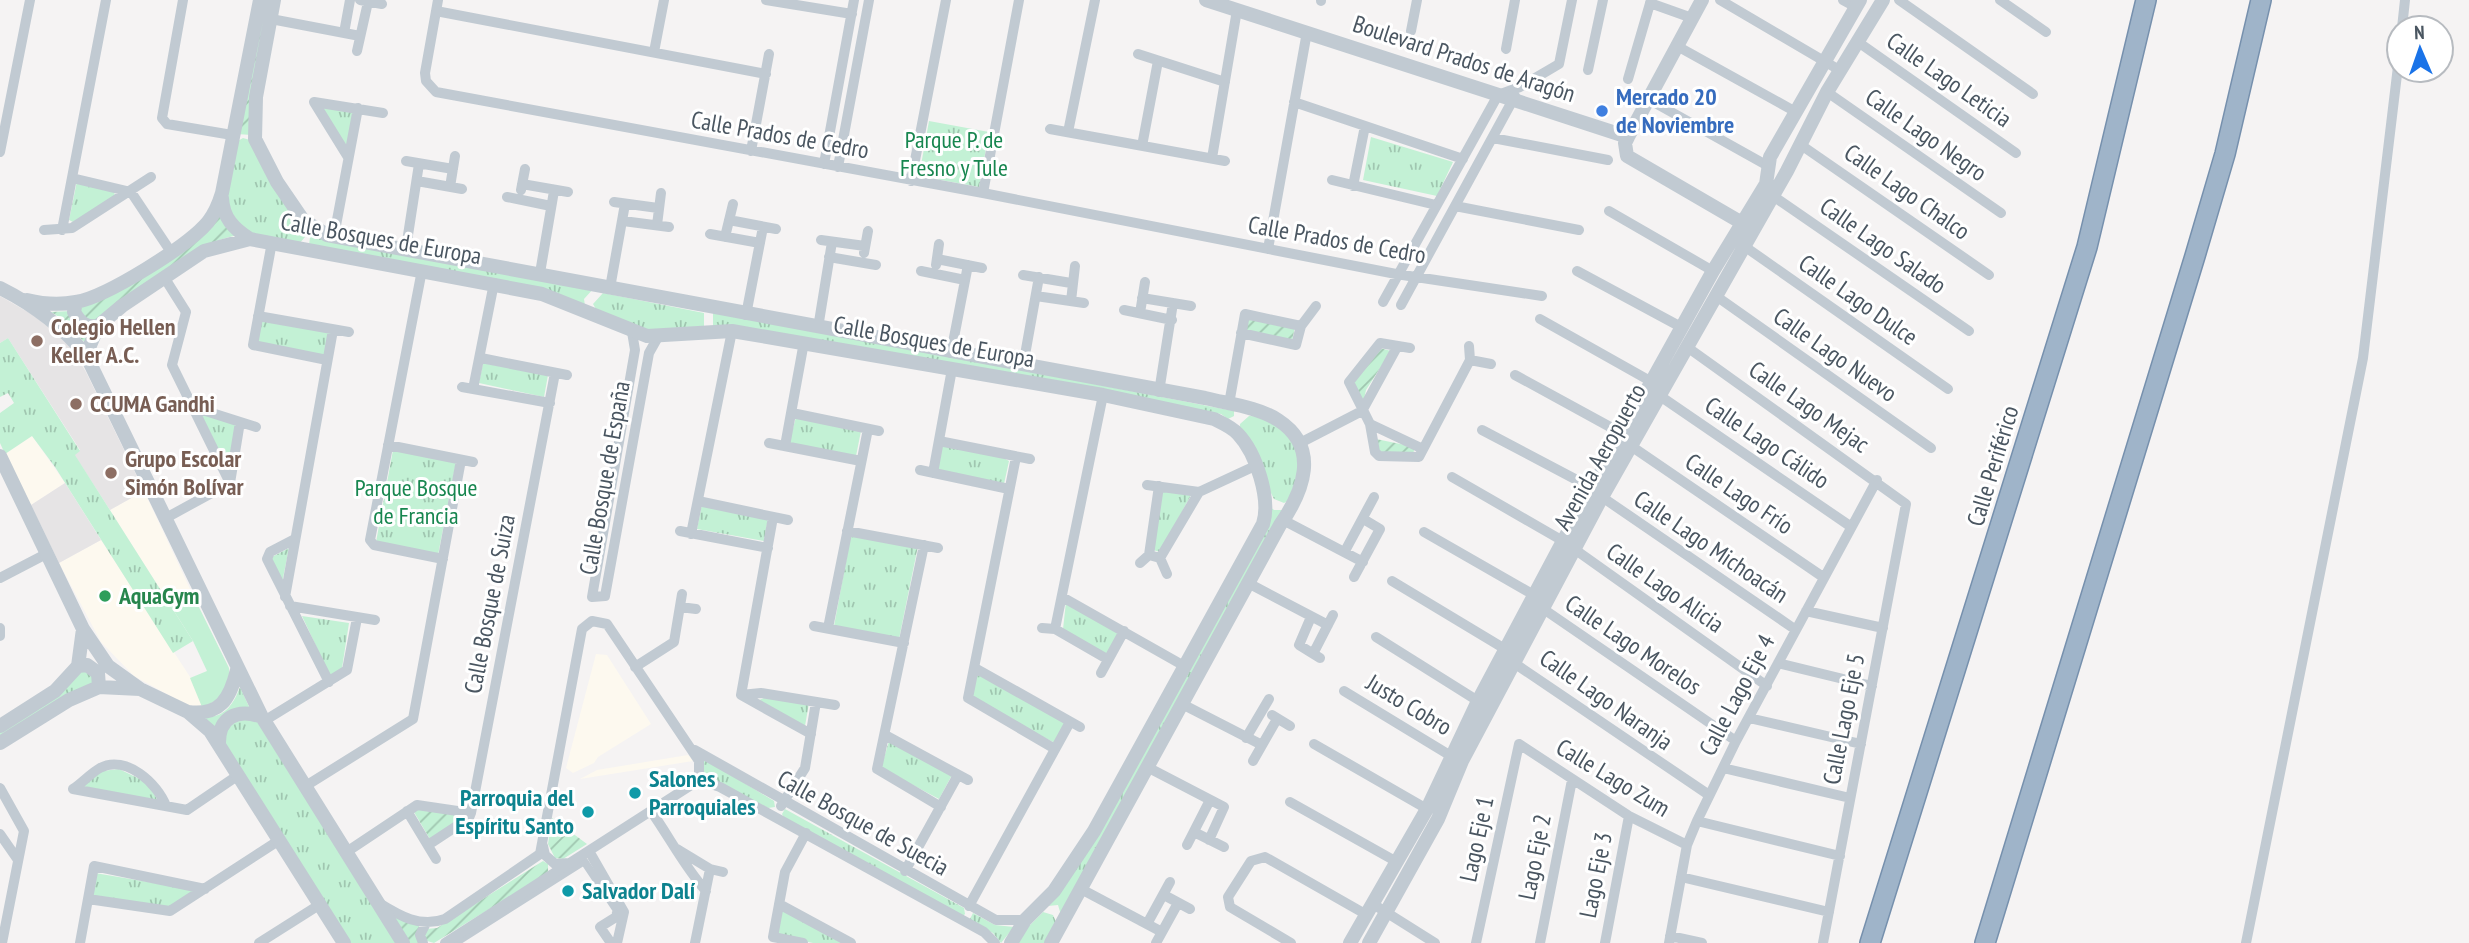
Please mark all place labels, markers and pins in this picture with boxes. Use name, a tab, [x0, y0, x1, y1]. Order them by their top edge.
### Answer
place label: Mercado 20 de Noviembre	[1616, 81, 1734, 140]
marker: Mercado 20 de Noviembre	[1594, 103, 1610, 119]
place label: Colegio Hellen Keller A.C.	[51, 311, 175, 370]
marker: Colegio Hellen Keller A.C.	[29, 333, 45, 349]
place label: CCUMA Gandhi	[90, 388, 215, 419]
marker: CCUMA Gandhi	[68, 396, 84, 412]
place label: Grupo Escolar Simón Bolívar	[125, 443, 244, 502]
marker: Grupo Escolar Simón Bolívar	[103, 465, 119, 481]
place label: AquaGym	[118, 580, 199, 611]
marker: AquaGym	[97, 588, 113, 604]
place label: Salones Parroquiales	[649, 763, 756, 822]
place label: Parroquia del Espíritu Santo	[455, 782, 574, 841]
marker: Salones Parroquiales	[627, 785, 643, 801]
marker: Parroquia del Espíritu Santo	[580, 804, 596, 820]
place label: Salvador Dalí	[582, 875, 696, 906]
marker: Salvador Dalí	[560, 883, 576, 899]

